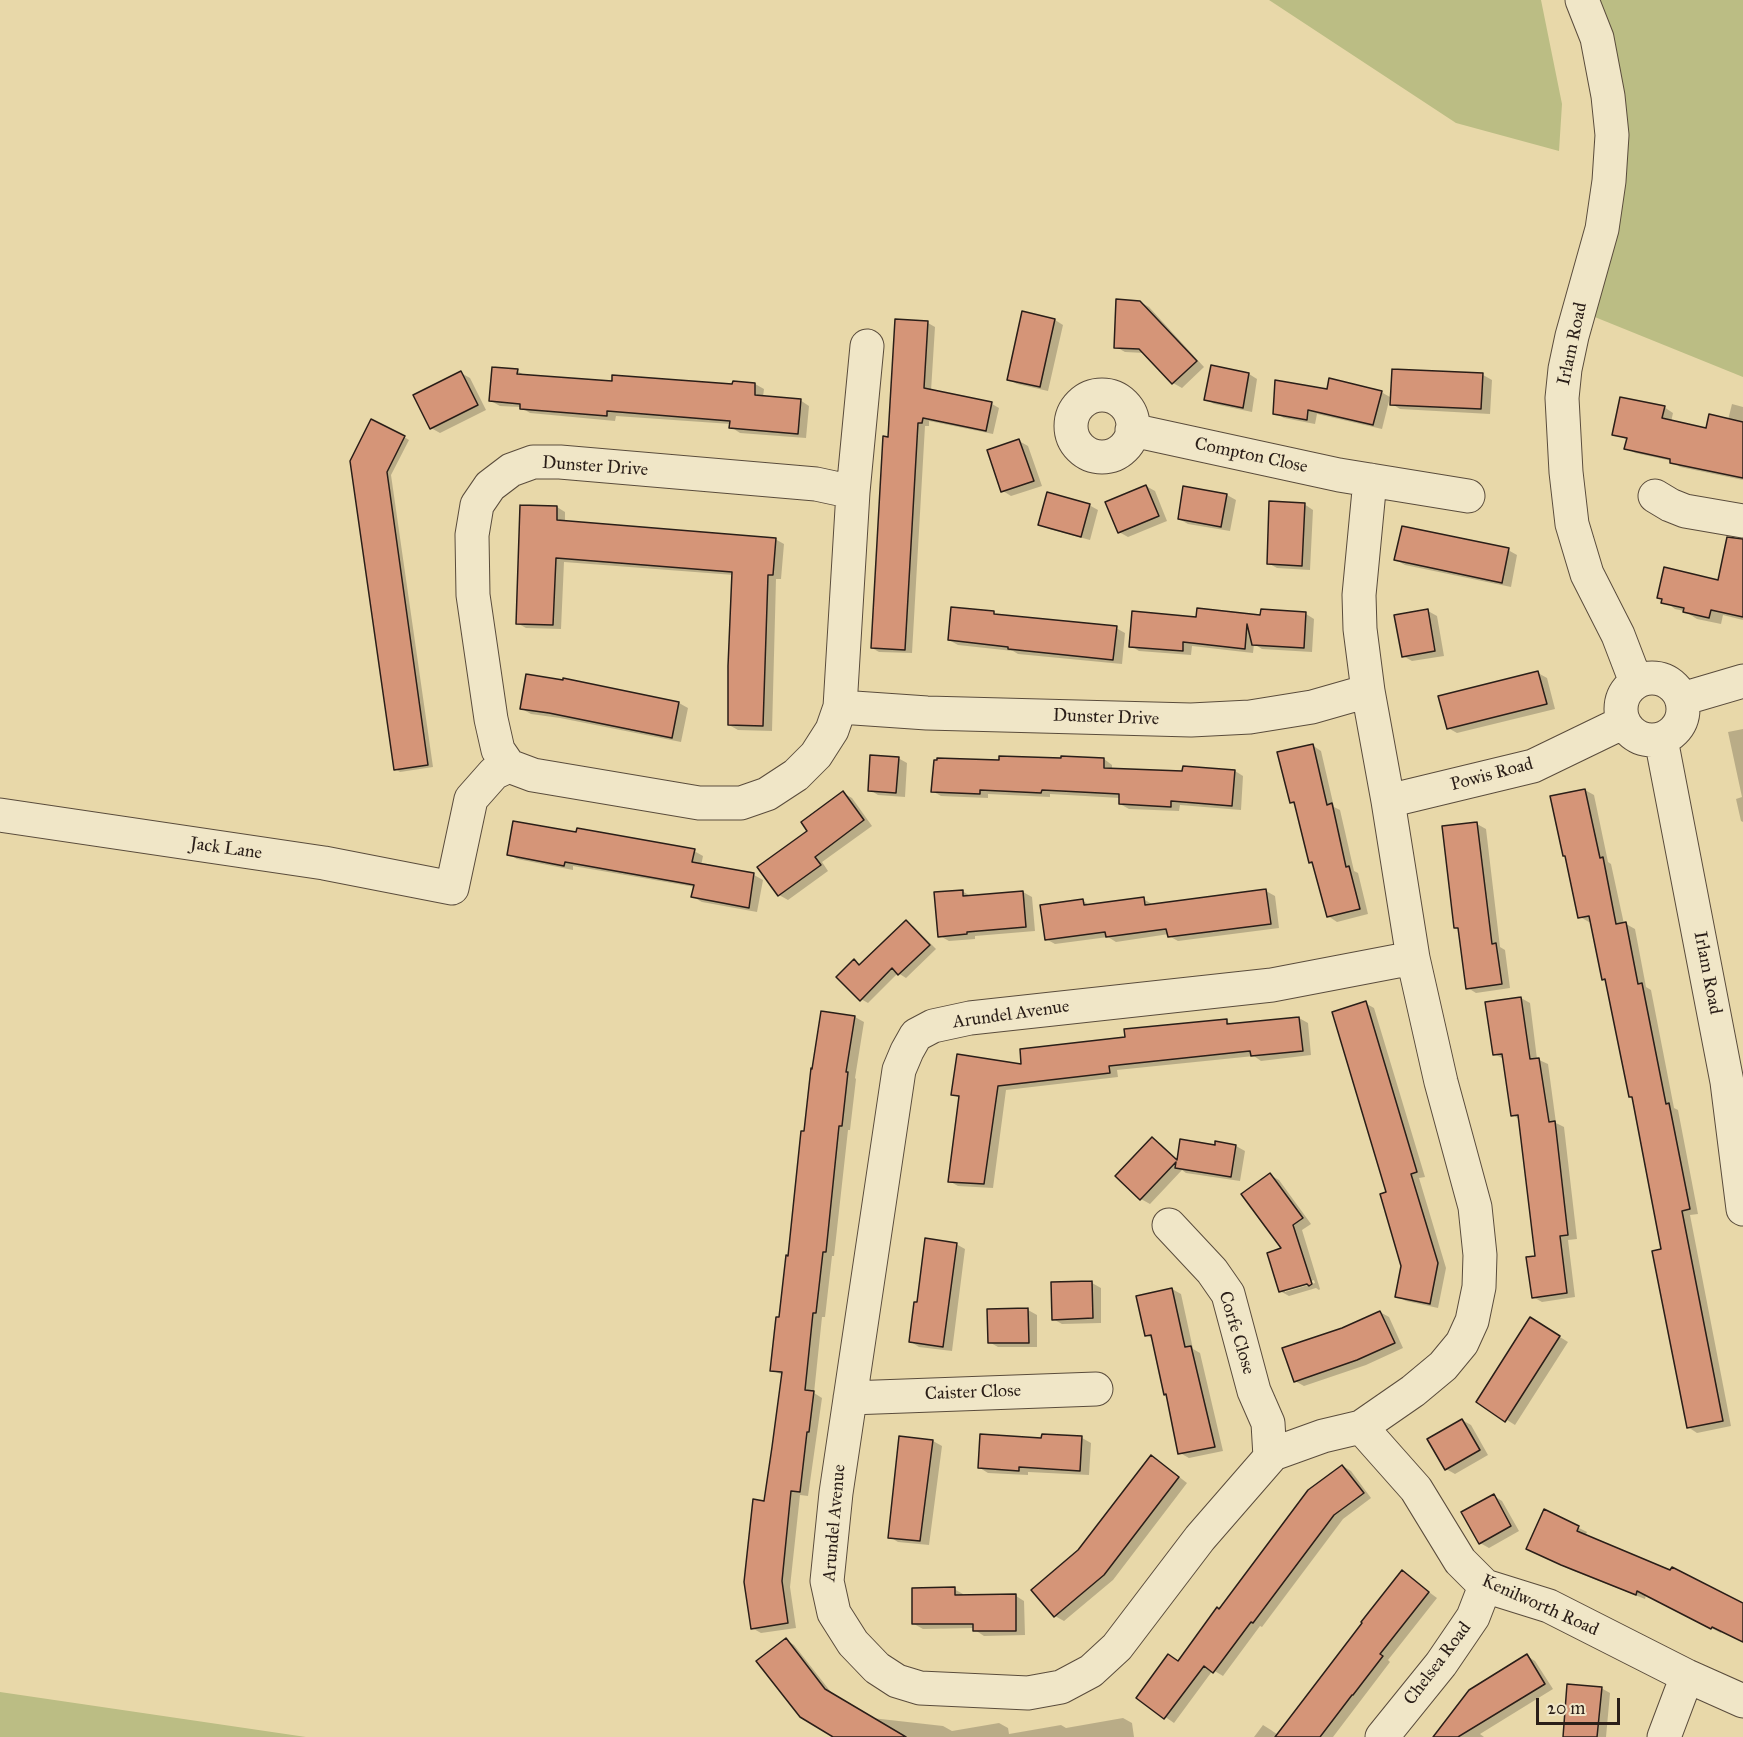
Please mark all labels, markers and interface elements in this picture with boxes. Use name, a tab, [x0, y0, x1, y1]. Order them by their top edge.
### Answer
street label: Irlam Road	[1554, 301, 1592, 387]
street label: Compton Close	[1192, 433, 1310, 479]
street label: Dunster Drive	[541, 453, 649, 481]
street label: Dunster Drive	[1053, 705, 1159, 731]
street label: Powis Road	[1448, 754, 1536, 796]
street label: Jack Lane	[189, 833, 263, 865]
street label: Irlam Road	[1688, 930, 1726, 1016]
street label: Arundel Avenue	[951, 996, 1071, 1034]
street label: Corfe Close	[1213, 1289, 1259, 1377]
street label: Caister Close	[925, 1381, 1021, 1405]
street label: Arundel Avenue	[819, 1463, 851, 1583]
street label: Kenilworth Road	[1478, 1571, 1602, 1641]
street label: Chelsea Road	[1400, 1618, 1476, 1710]
scale bar	[1539, 1686, 1623, 1724]
text: 20 m	[1547, 1697, 1585, 1719]

